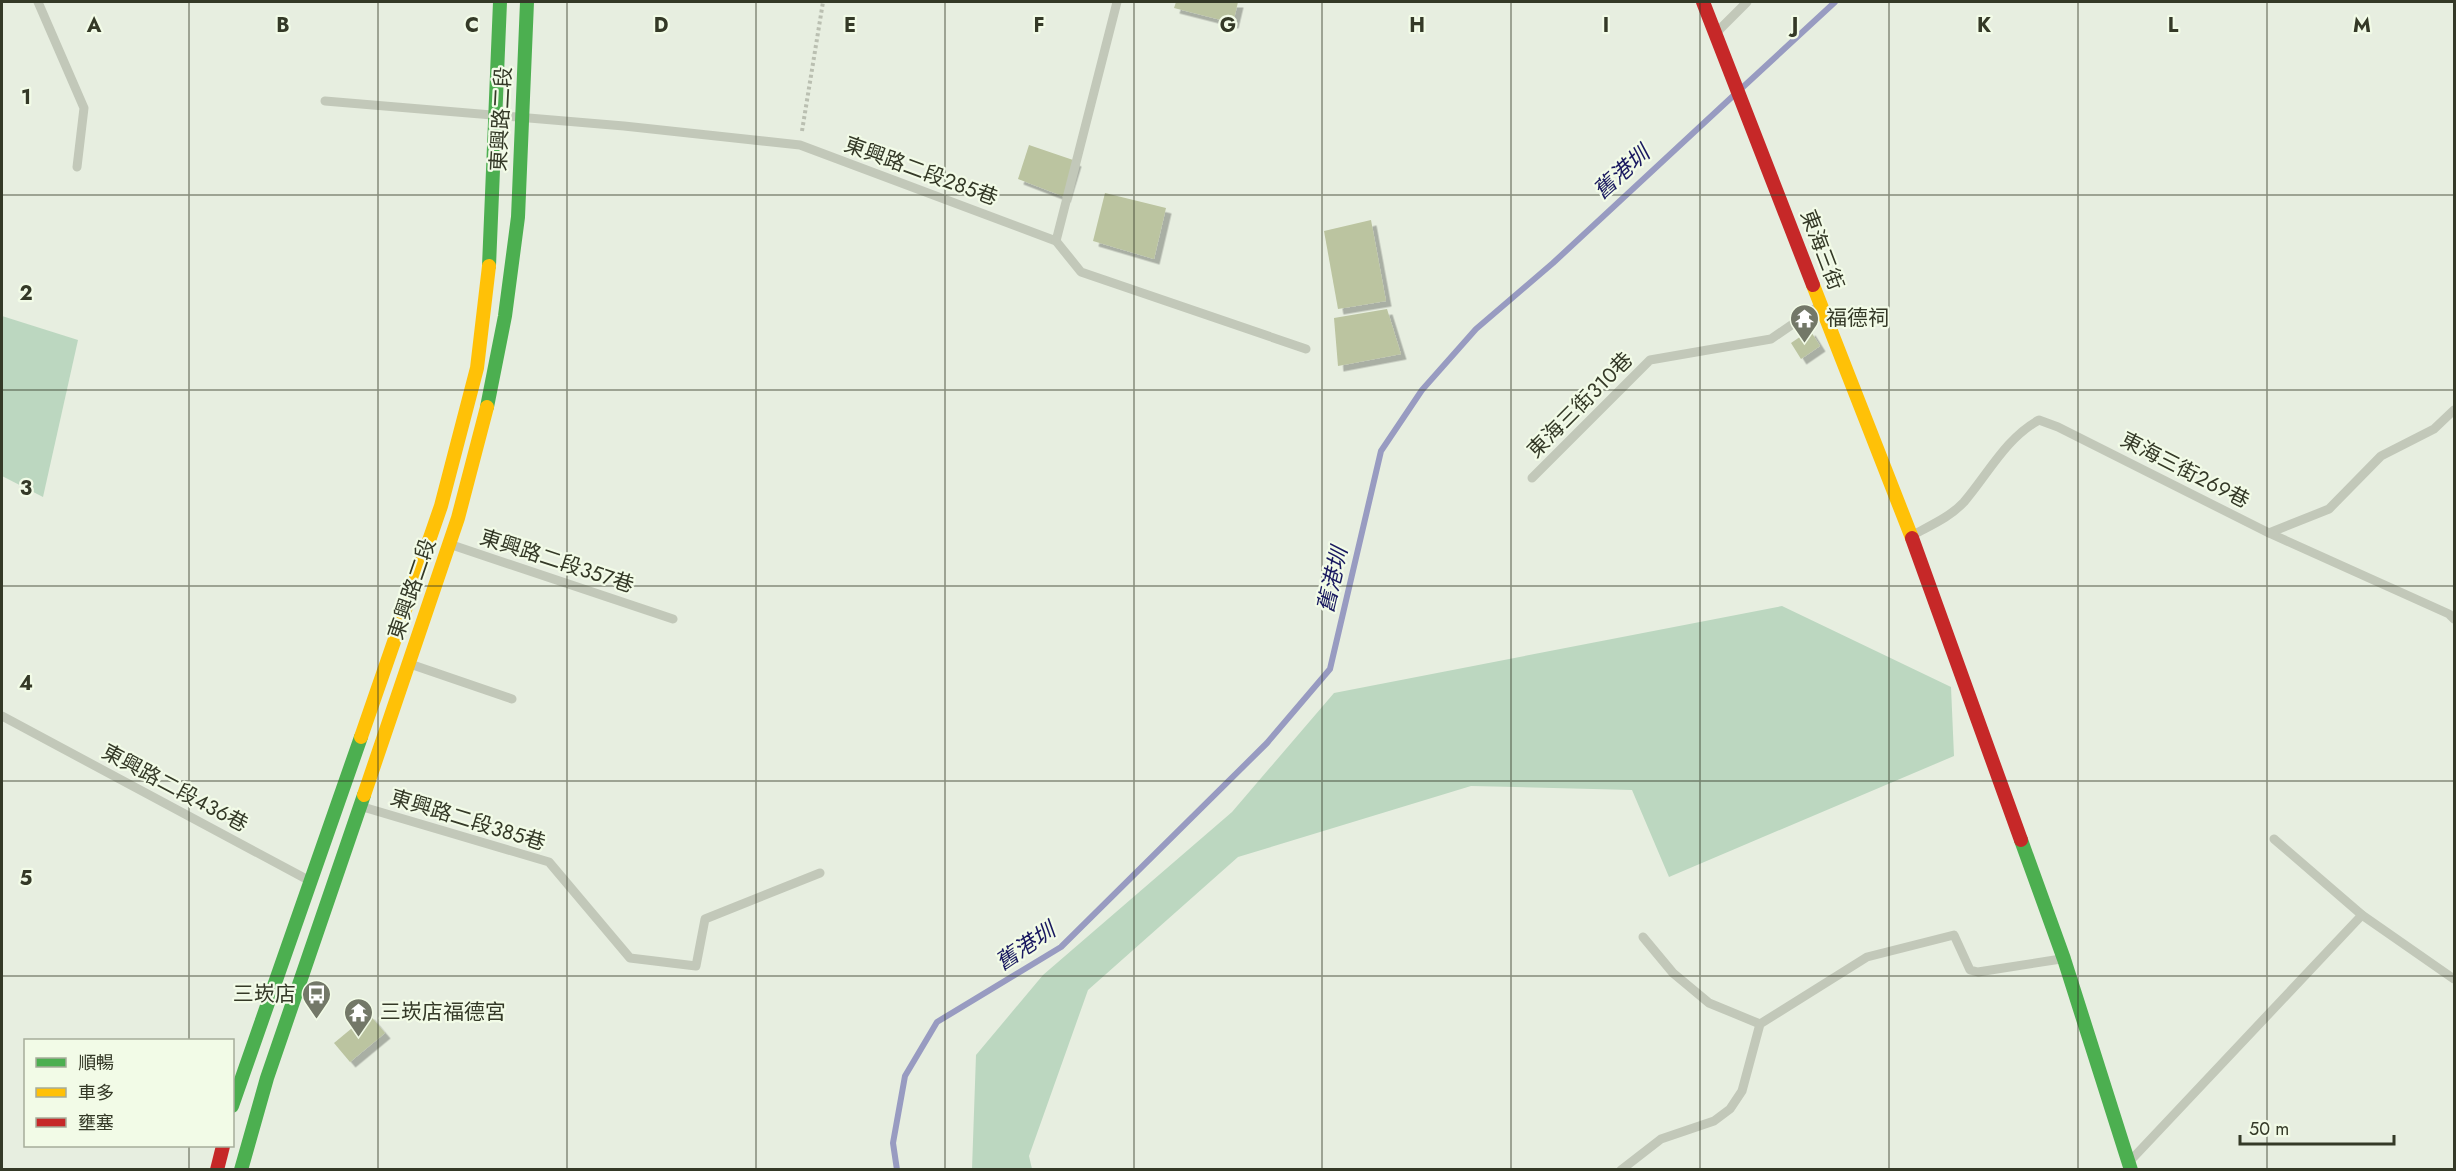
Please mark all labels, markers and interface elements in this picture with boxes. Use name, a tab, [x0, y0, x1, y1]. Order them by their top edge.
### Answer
text: A	[86, 11, 102, 40]
text: B	[276, 11, 290, 40]
text: C	[465, 11, 479, 40]
text: D	[654, 11, 668, 40]
text: E	[844, 11, 856, 40]
text: F	[1033, 11, 1045, 40]
text: G	[1220, 11, 1236, 40]
text: H	[1409, 11, 1425, 40]
text: I	[1603, 11, 1609, 40]
text: J	[1788, 11, 1798, 40]
text: K	[1977, 11, 1991, 40]
text: L	[2168, 11, 2179, 40]
text: M	[2353, 11, 2371, 40]
street label: 東興路二段	[483, 66, 519, 172]
text: 1	[21, 83, 31, 112]
street label: 東興路二段285巷	[840, 129, 1002, 213]
water label: 舊港圳	[1586, 136, 1658, 206]
street label: 東海三街	[1793, 205, 1851, 295]
text: 2	[19, 279, 33, 308]
temple icon: 福德祠	[1789, 302, 1821, 344]
place label: 福德祠	[1826, 303, 1889, 333]
street label: 東海三街310巷	[1520, 345, 1640, 465]
street label: 東海三街269巷	[2115, 425, 2255, 515]
text: 3	[20, 474, 32, 503]
street label: 東興路二段357巷	[476, 522, 638, 600]
street label: 東興路二段	[381, 534, 443, 644]
water label: 舊港圳	[1309, 541, 1356, 616]
text: 4	[19, 669, 33, 698]
street label: 東興路二段436巷	[97, 737, 253, 839]
street label: 東興路二段385巷	[387, 782, 549, 858]
text: 5	[20, 864, 33, 893]
water label: 舊港圳	[989, 913, 1064, 978]
bus stop icon: 三崁店	[301, 978, 333, 1020]
place label: 三崁店	[233, 979, 296, 1009]
temple icon: 三崁店福德宮	[343, 996, 375, 1038]
place label: 三崁店福德宮	[380, 997, 506, 1027]
legend	[24, 1039, 234, 1147]
text: 順暢	[78, 1050, 114, 1076]
text: 車多	[78, 1080, 114, 1106]
scale bar	[2240, 1108, 2394, 1146]
text: 壅塞	[78, 1110, 114, 1136]
text: 50 m	[2249, 1116, 2289, 1142]

